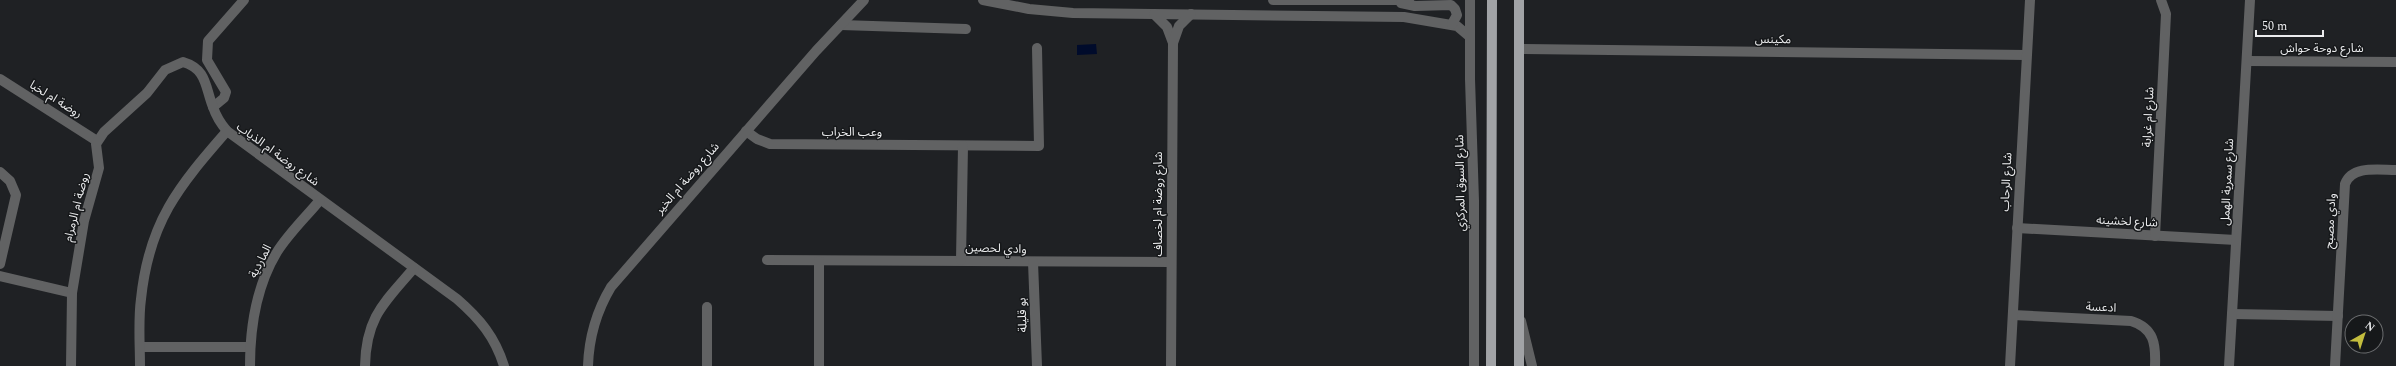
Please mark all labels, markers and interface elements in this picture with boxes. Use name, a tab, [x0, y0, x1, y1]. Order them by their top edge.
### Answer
scale bar	[2256, 12, 2323, 38]
text: 50 m	[2262, 17, 2287, 36]
street label: مكينس	[1755, 30, 1791, 49]
street label: شارع دوحة حواش	[2280, 39, 2364, 58]
street label: روضة ام لخبا	[25, 76, 86, 123]
street label: شارع ام غرابة	[2137, 86, 2160, 148]
street label: شارع روضة ام الذياب	[232, 118, 323, 191]
street label: وعب الخراب	[822, 123, 882, 142]
street label: شارع السوق المركزي	[1450, 135, 1471, 231]
street label: شارع روضة ام الخير	[650, 138, 724, 219]
street label: شارع سمرية الهمل	[2216, 138, 2239, 226]
street label: شارع روضة ام لخصاف	[1149, 152, 1168, 256]
street label: شارع الرحاب	[1995, 152, 2018, 212]
street label: روضة ام الرمرام	[59, 170, 94, 244]
street label: وادي مصبح	[2320, 193, 2341, 249]
street label: شارع لخشينه	[2096, 210, 2158, 233]
street label: وادي لحصين	[965, 238, 1027, 259]
street label: الماردية	[244, 241, 277, 281]
street label: بو قليلة	[1012, 297, 1033, 333]
street label: ادعسة	[2085, 297, 2117, 318]
north arrow	[2344, 314, 2384, 354]
text: N	[2361, 317, 2379, 336]

